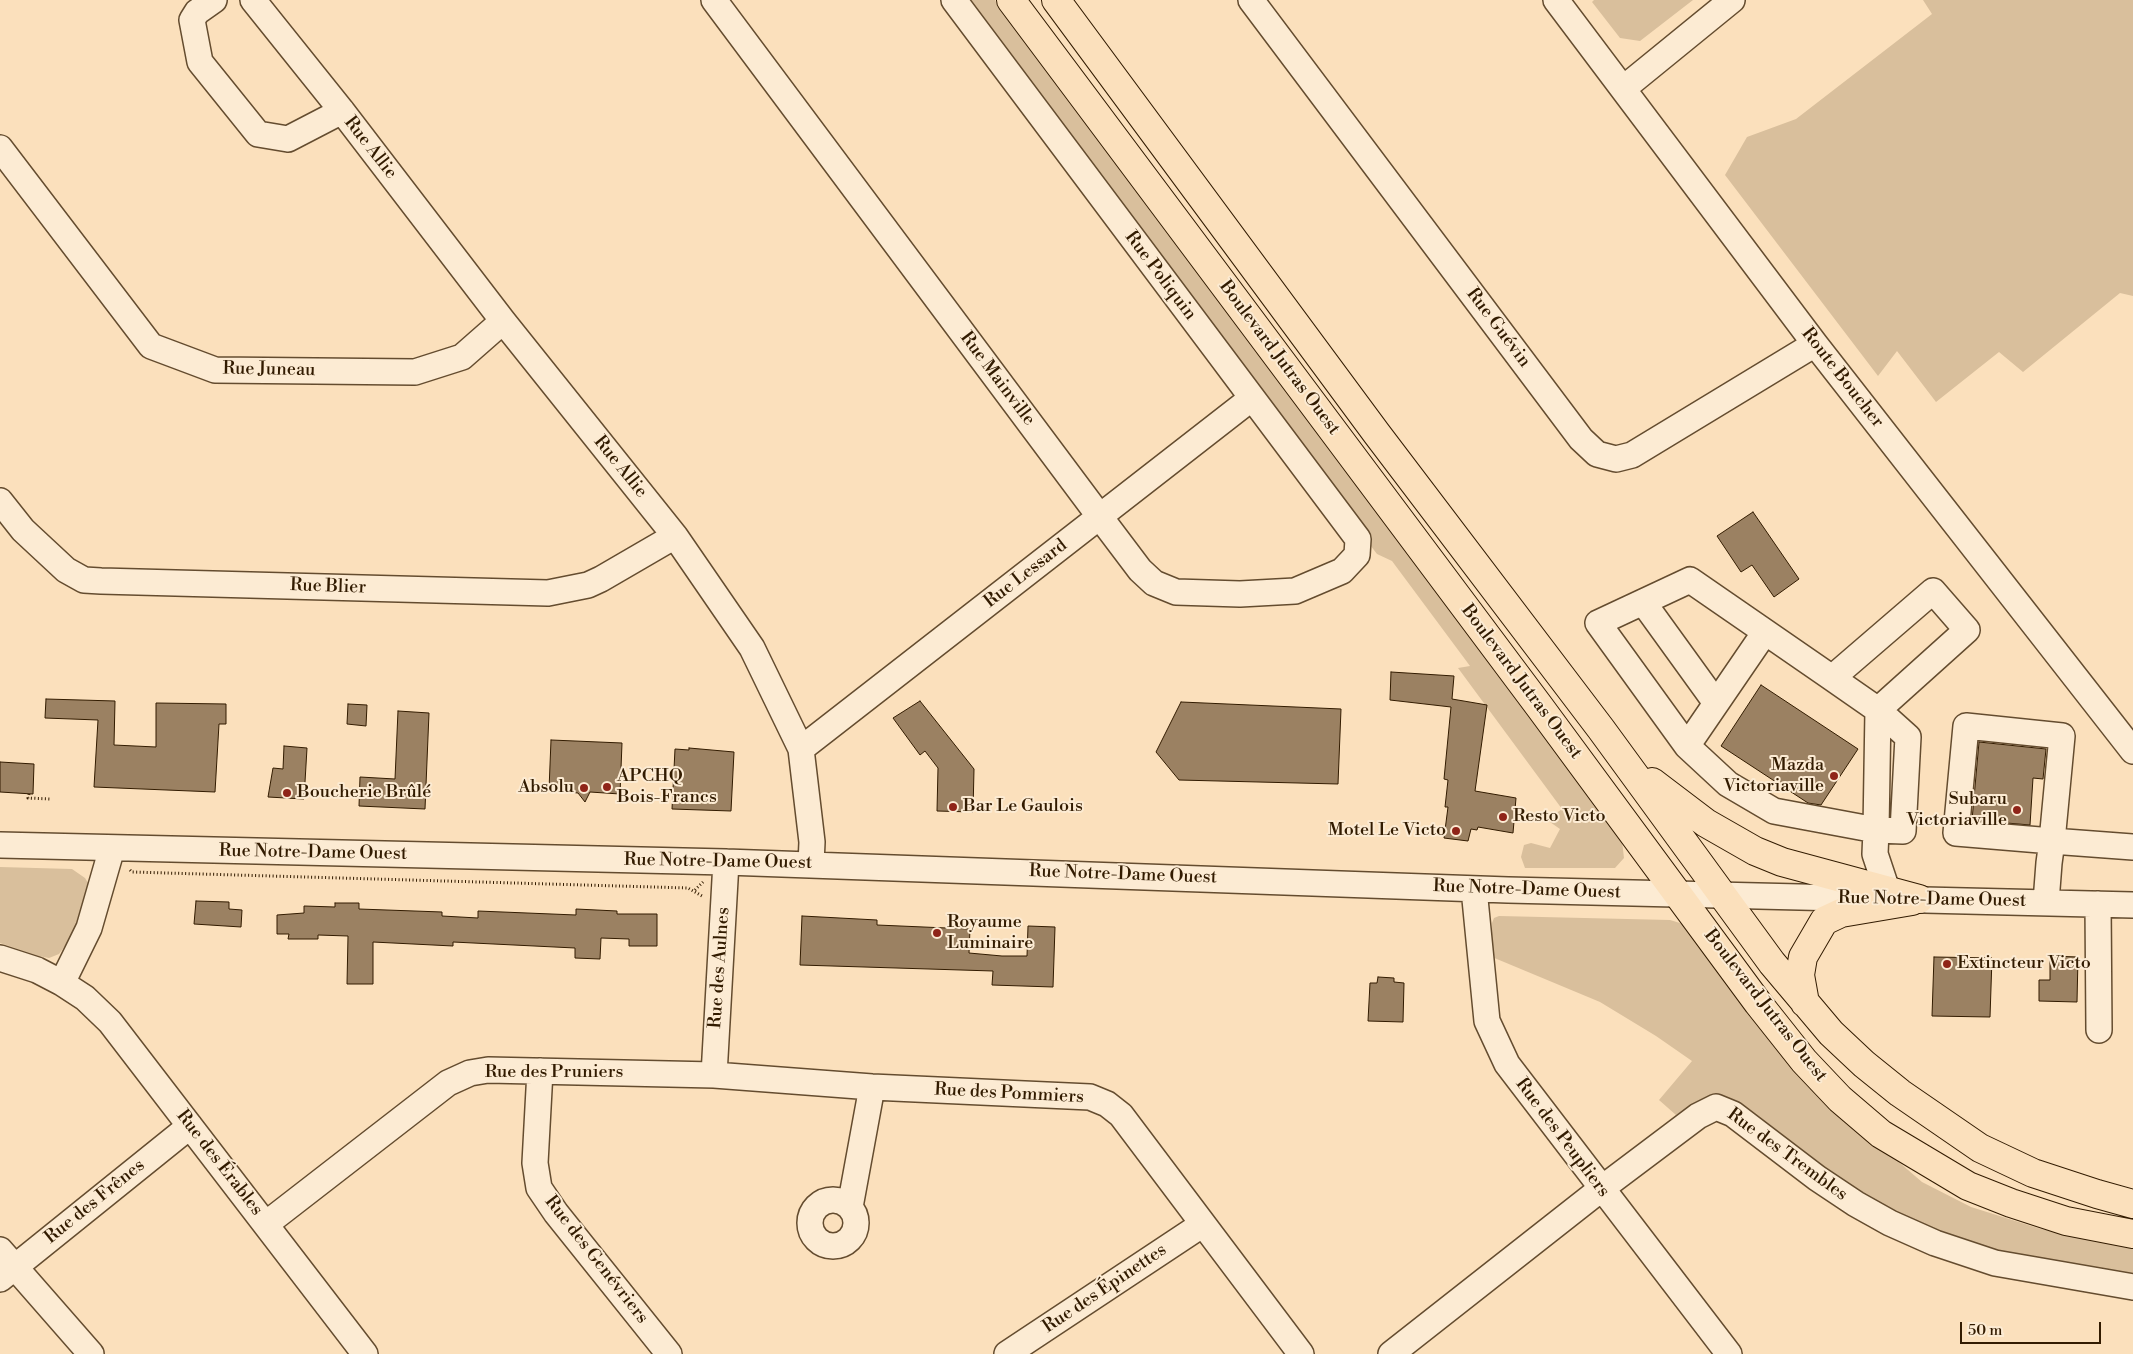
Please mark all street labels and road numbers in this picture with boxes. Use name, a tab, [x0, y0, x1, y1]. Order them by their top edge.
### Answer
street label: Rue Allie	[339, 112, 401, 184]
street label: Rue Poliquin	[1119, 227, 1201, 325]
street label: Boulevard Jutras Ouest	[1214, 277, 1344, 439]
street label: Rue Guévin	[1461, 284, 1535, 372]
street label: Route Boucher	[1796, 324, 1888, 432]
street label: Rue Mainville	[955, 328, 1039, 430]
street label: Rue Juneau	[222, 358, 316, 382]
street label: Rue Allie	[588, 432, 652, 502]
street label: Rue Lessard	[980, 535, 1072, 613]
street label: Rue Blier	[290, 575, 366, 599]
street label: Boulevard Jutras Ouest	[1456, 601, 1586, 763]
street label: Rue Notre-Dame Ouest	[219, 841, 407, 865]
street label: Rue Notre-Dame Ouest	[624, 850, 812, 874]
street label: Rue Notre-Dame Ouest	[1029, 861, 1217, 889]
street label: Rue Notre-Dame Ouest	[1433, 876, 1621, 904]
street label: Rue Notre-Dame Ouest	[1838, 888, 2026, 912]
street label: Rue des Aulnes	[705, 906, 735, 1030]
street label: Boulevard Jutras Ouest	[1699, 925, 1831, 1087]
street label: Rue des Pruniers	[485, 1062, 623, 1084]
street label: Rue des Peupliers	[1510, 1074, 1614, 1202]
street label: Rue des Pommiers	[934, 1079, 1084, 1109]
street label: Rue des Trembles	[1723, 1104, 1851, 1206]
street label: Rue des Érables	[171, 1106, 267, 1220]
street label: Rue des Frênes	[41, 1155, 149, 1249]
street label: Rue des Genévriers	[539, 1192, 653, 1328]
street label: Rue des Épinettes	[1039, 1240, 1171, 1338]

